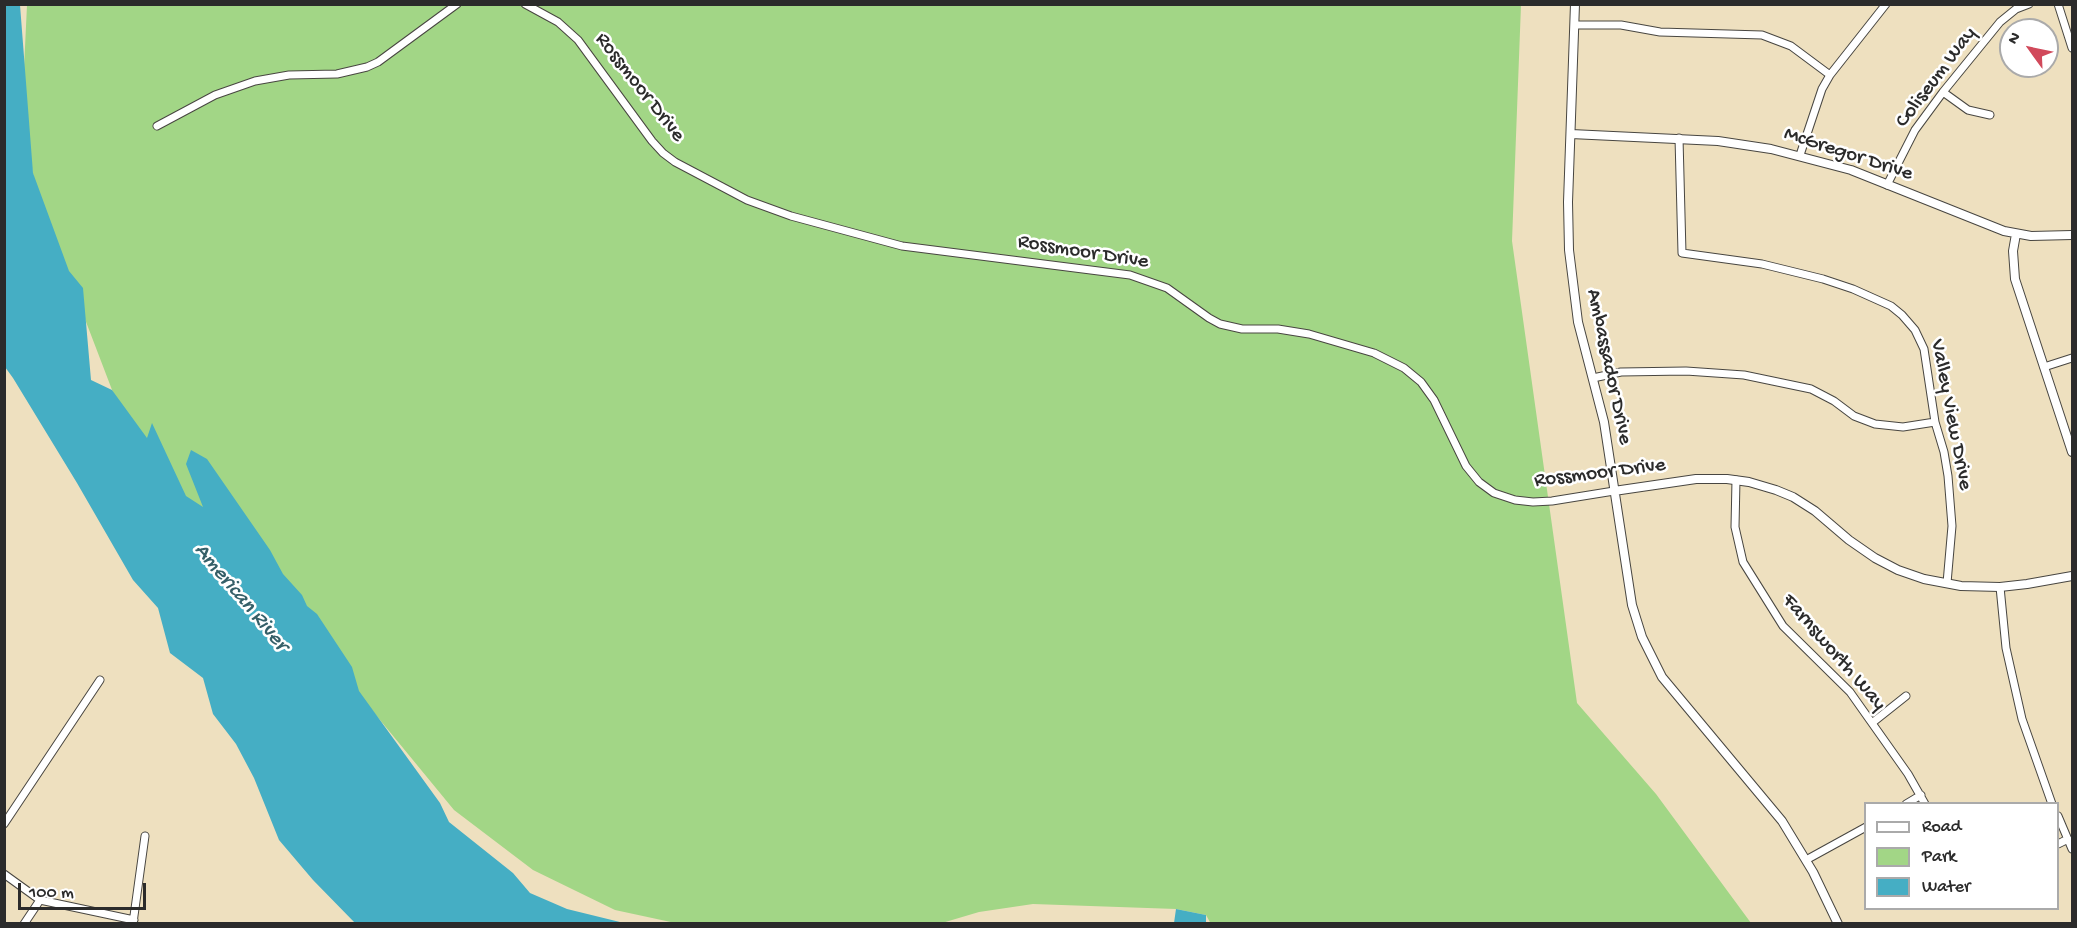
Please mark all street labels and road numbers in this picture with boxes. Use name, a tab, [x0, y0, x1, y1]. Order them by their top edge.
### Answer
street label: Coliseum Way	[1891, 23, 1983, 133]
street label: Rossmoor Drive	[588, 28, 690, 148]
street label: McGregor Drive	[1780, 122, 1916, 188]
street label: Rossmoor Drive	[1016, 230, 1150, 276]
street label: Ambassador Drive	[1579, 287, 1637, 447]
street label: Valley View Drive	[1923, 338, 1977, 492]
street label: Rossmoor Drive	[1533, 453, 1667, 495]
street label: Farnsworth Way	[1775, 589, 1891, 717]

